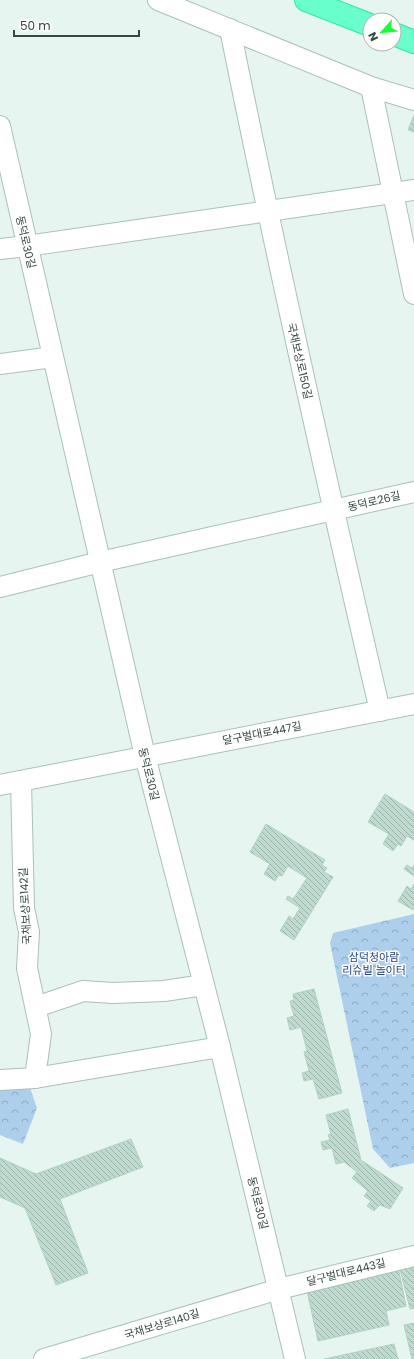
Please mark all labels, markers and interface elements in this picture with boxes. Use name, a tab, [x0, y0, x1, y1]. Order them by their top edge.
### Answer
scale bar	[14, 12, 139, 38]
north arrow	[362, 12, 402, 52]
text: 50 m	[20, 17, 51, 34]
text: N	[364, 29, 382, 44]
street label: 동덕로30길	[12, 214, 40, 270]
street label: 국채보상로150길	[283, 321, 317, 401]
street label: 동덕로26길	[346, 487, 402, 515]
street label: 달구벌대로447길	[221, 717, 303, 749]
street label: 동덕로30길	[135, 746, 163, 802]
street label: 국채보상로142길	[15, 867, 35, 945]
park label: 삼덕청아람 리슈빌 놀이터	[342, 949, 406, 978]
street label: 동덕로30길	[244, 1175, 272, 1231]
street label: 달구벌대로443길	[305, 1254, 387, 1290]
street label: 국채보상로140길	[122, 1305, 202, 1343]

